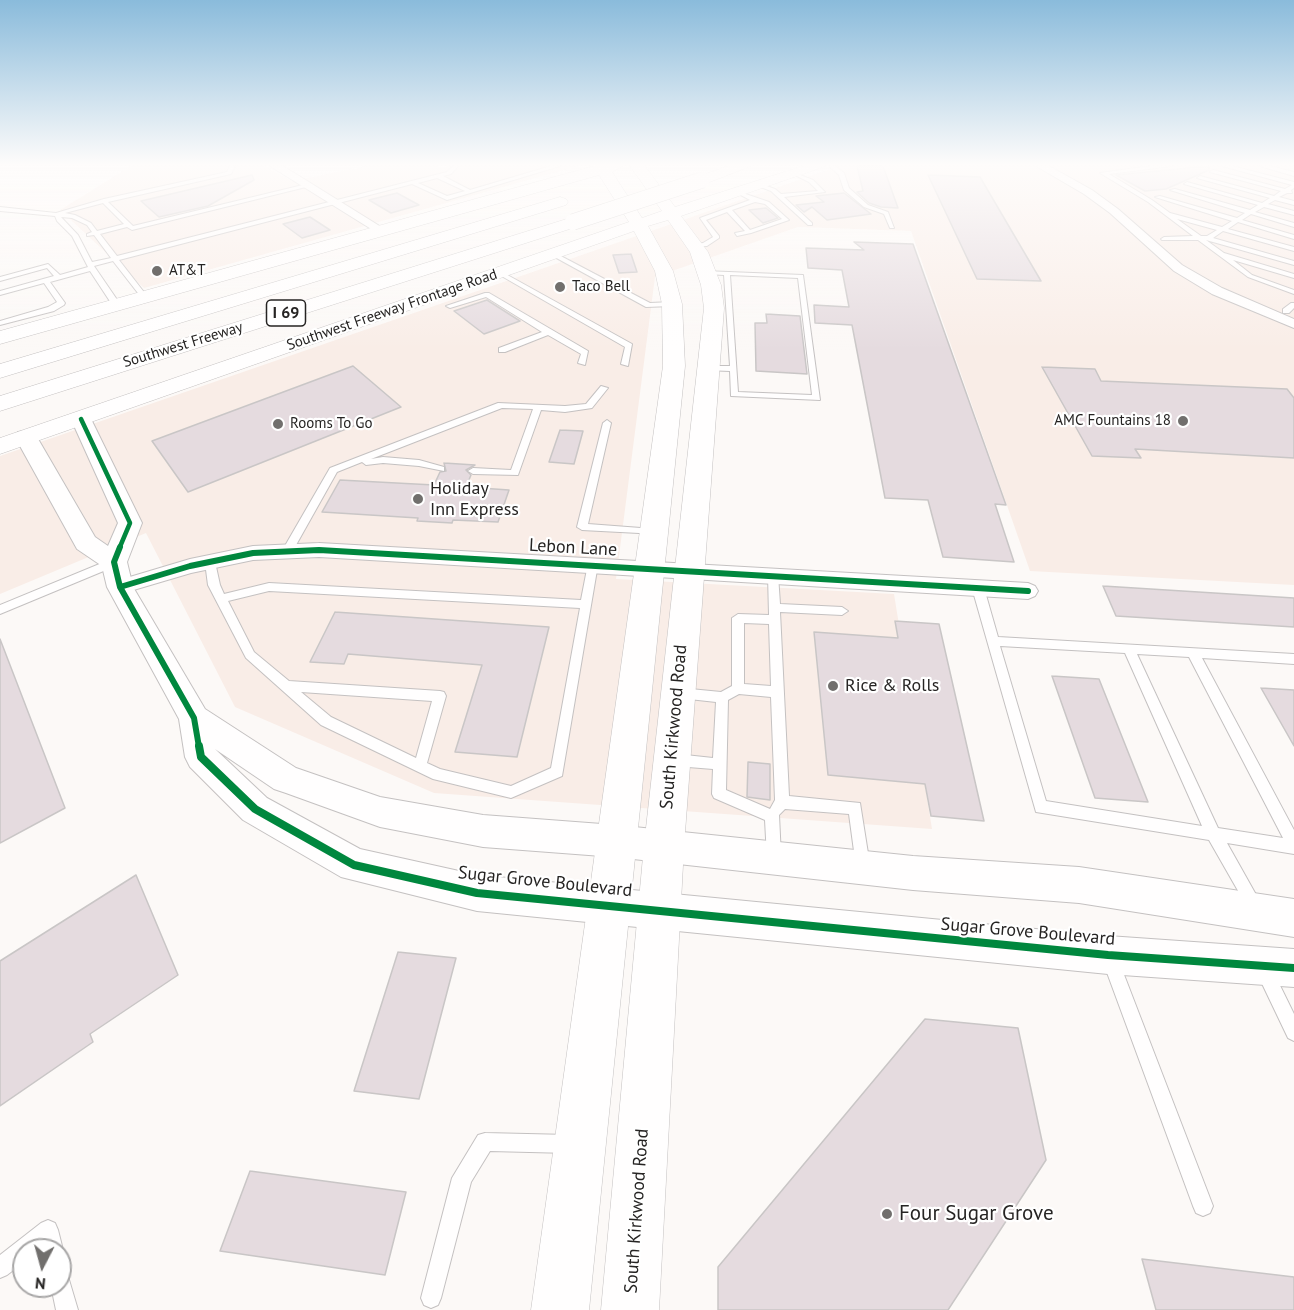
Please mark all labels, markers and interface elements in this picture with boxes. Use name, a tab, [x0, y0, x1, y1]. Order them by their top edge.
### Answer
place label: AT&T	[169, 262, 206, 280]
marker: AT&T	[150, 264, 164, 278]
street label: Southwest Freeway Frontage Road	[284, 265, 500, 355]
place label: Taco Bell	[572, 278, 630, 296]
marker: Taco Bell	[553, 280, 567, 294]
road number: I 69	[266, 300, 306, 326]
street label: Southwest Freeway	[121, 318, 245, 372]
place label: AMC Fountains 18	[1054, 412, 1171, 430]
marker: AMC Fountains 18	[1176, 414, 1190, 428]
place label: Rooms To Go	[290, 415, 372, 433]
marker: Rooms To Go	[271, 417, 285, 431]
place label: Holiday Inn Express	[430, 478, 519, 520]
marker: Holiday Inn Express	[411, 492, 425, 506]
street label: Lebon Lane	[528, 535, 618, 561]
street label: South Kirkwood Road	[656, 644, 692, 810]
place label: Rice & Rolls	[845, 675, 939, 697]
marker: Rice & Rolls	[826, 679, 840, 693]
street label: Sugar Grove Boulevard	[457, 862, 633, 902]
street label: Sugar Grove Boulevard	[940, 914, 1116, 950]
street label: South Kirkwood Road	[620, 1128, 654, 1294]
place label: Four Sugar Grove	[899, 1201, 1054, 1227]
marker: Four Sugar Grove	[880, 1207, 894, 1221]
north arrow	[12, 1238, 72, 1298]
text: N	[34, 1273, 47, 1294]

